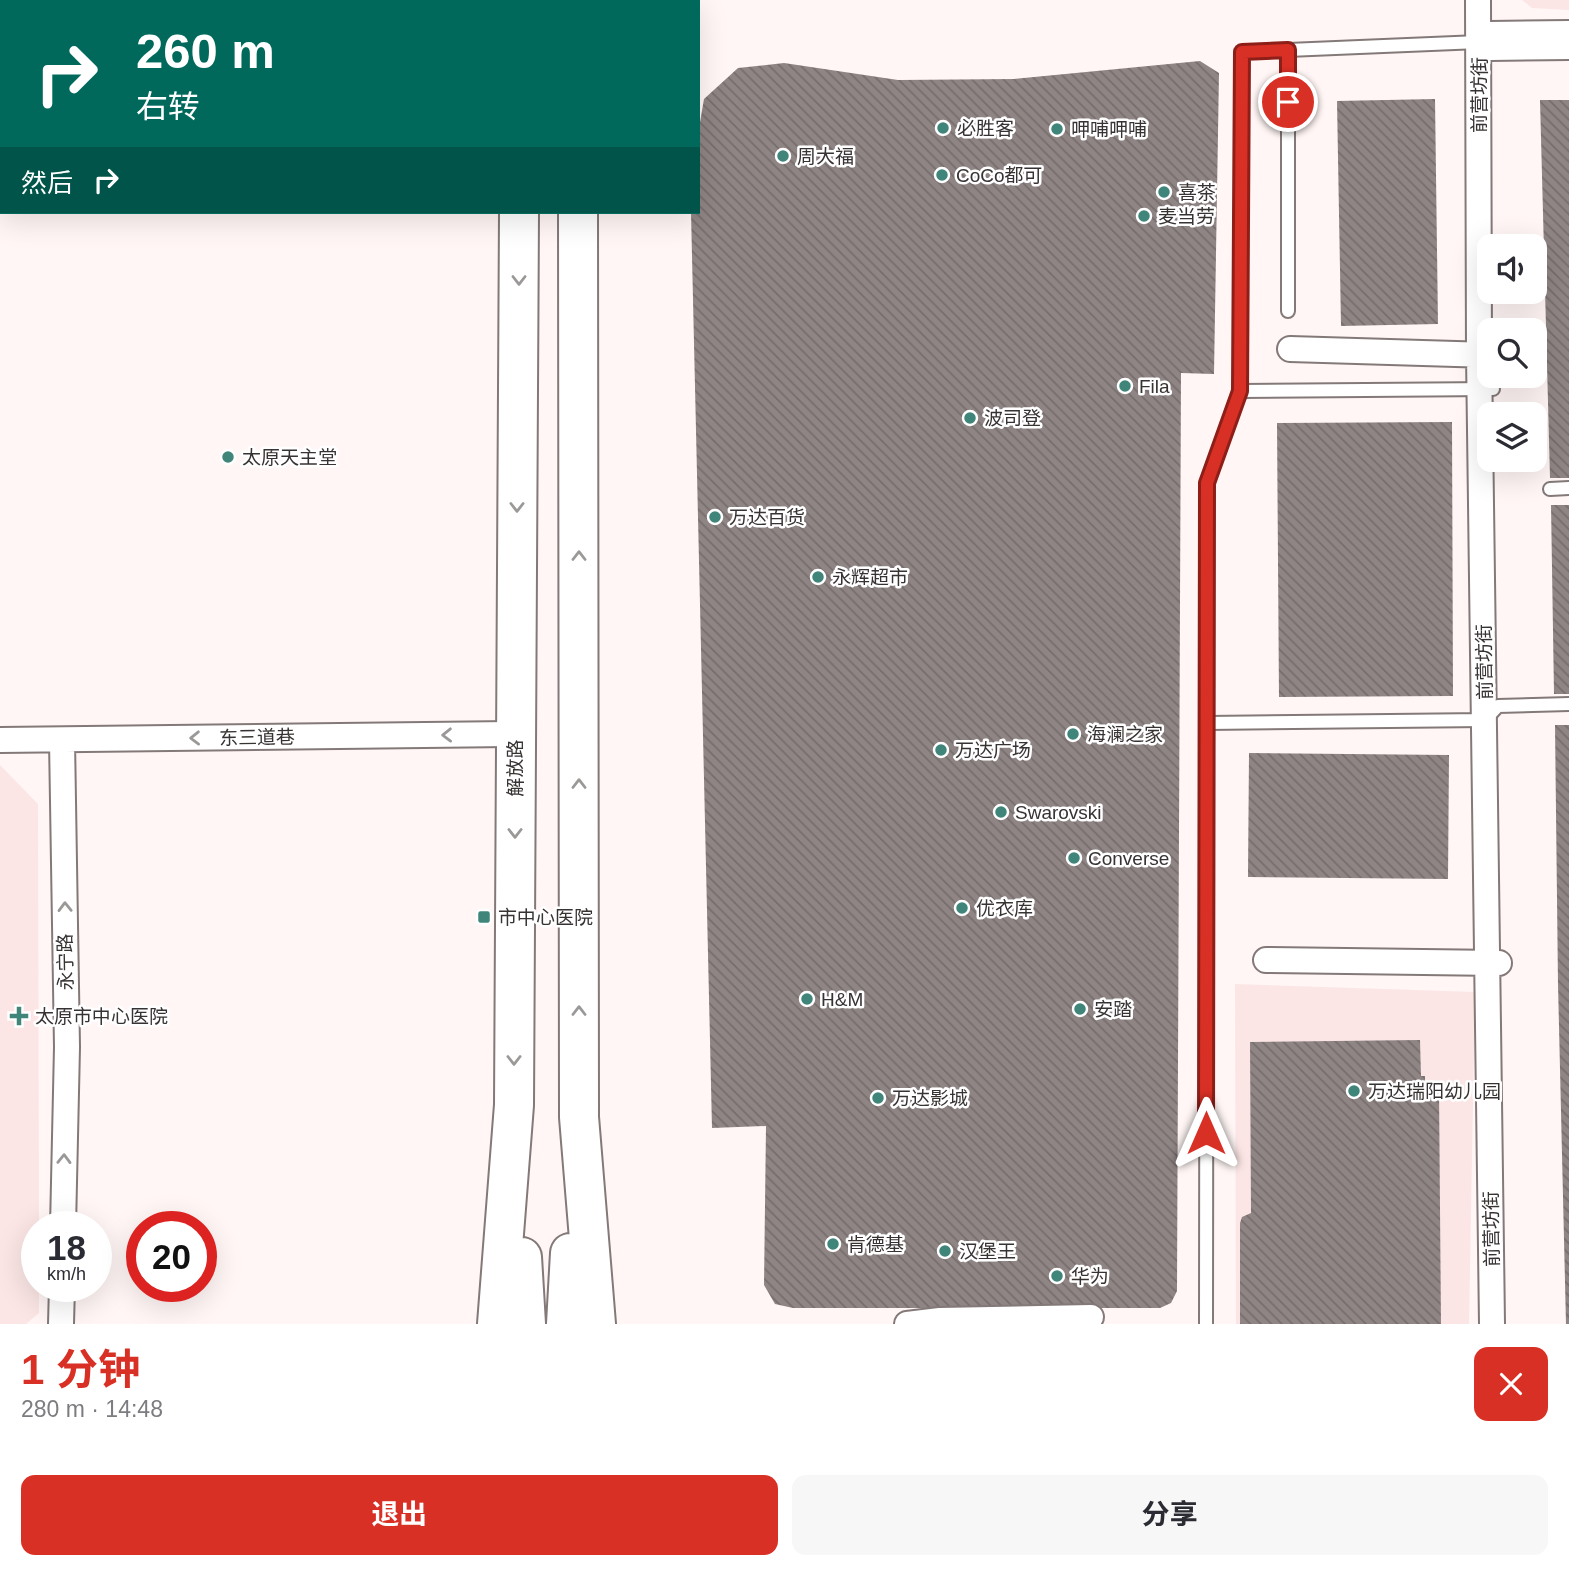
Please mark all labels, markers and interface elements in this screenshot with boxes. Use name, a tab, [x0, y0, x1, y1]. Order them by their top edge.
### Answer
text: 260 m	[136, 24, 275, 78]
icon: right	[21, 28, 112, 119]
street label: 前营坊街	[1469, 57, 1490, 133]
pin	[1258, 72, 1318, 132]
icon: arrive	[1269, 83, 1307, 121]
text: 右转	[136, 89, 200, 125]
place label: 必胜客	[957, 118, 1014, 139]
place label: 呷哺呷哺	[1071, 119, 1147, 140]
marker: 必胜客	[935, 120, 951, 136]
marker: 呷哺呷哺	[1049, 121, 1065, 137]
place label: 周大福	[797, 146, 854, 167]
marker: 周大福	[775, 148, 791, 164]
icon: right	[87, 161, 125, 199]
place label: CoCo都可	[956, 165, 1043, 186]
marker: CoCo都可	[934, 167, 950, 183]
text: 然后	[21, 168, 73, 198]
place label: 喜茶	[1178, 182, 1216, 203]
marker: 喜茶	[1156, 184, 1172, 200]
place label: 麦当劳	[1158, 206, 1215, 227]
marker: 麦当劳	[1136, 208, 1152, 224]
map controls	[1477, 234, 1547, 472]
button: sound	[1477, 234, 1547, 304]
one-way arrow	[511, 275, 527, 286]
button: search	[1477, 318, 1547, 388]
place label: Fila	[1139, 376, 1170, 397]
marker: Fila	[1117, 378, 1133, 394]
button: layers	[1477, 402, 1547, 472]
place label: 波司登	[984, 408, 1041, 429]
marker: 波司登	[962, 410, 978, 426]
place label: 太原天主堂	[242, 447, 337, 468]
marker: 太原天主堂	[220, 449, 236, 465]
one-way arrow	[509, 503, 525, 513]
place label: 万达百货	[729, 507, 805, 528]
marker: 万达百货	[707, 509, 723, 525]
one-way arrow	[571, 551, 587, 561]
place label: 永辉超市	[832, 567, 908, 588]
marker: 永辉超市	[810, 569, 826, 585]
street label: 前营坊街	[1473, 624, 1496, 700]
place label: 海澜之家	[1087, 724, 1163, 745]
street label: 东三道巷	[219, 726, 295, 749]
marker: 海澜之家	[1065, 726, 1081, 742]
one-way arrow	[441, 727, 451, 743]
one-way arrow	[189, 730, 199, 746]
street label: 解放路	[505, 739, 526, 797]
place label: 万达广场	[955, 740, 1031, 761]
marker: 万达广场	[933, 742, 949, 758]
one-way arrow	[571, 778, 587, 789]
place label: Swarovski	[1015, 802, 1102, 823]
marker: Swarovski	[993, 804, 1009, 820]
one-way arrow	[507, 828, 523, 839]
place label: Converse	[1088, 848, 1169, 869]
marker: Converse	[1066, 850, 1082, 866]
place label: 优衣库	[976, 898, 1033, 919]
marker: 优衣库	[954, 900, 970, 916]
one-way arrow	[57, 901, 72, 912]
place label: 市中心医院	[498, 907, 593, 928]
marker: 市中心医院	[476, 909, 492, 925]
street label: 永宁路	[55, 933, 76, 991]
place label: H&M	[821, 989, 863, 1010]
marker: H&M	[799, 991, 815, 1007]
place label: 安踏	[1094, 999, 1132, 1020]
marker: 安踏	[1072, 1001, 1088, 1017]
marker: 太原市中心医院	[9, 1006, 29, 1026]
place label: 太原市中心医院	[35, 1006, 168, 1027]
one-way arrow	[571, 1006, 587, 1016]
one-way arrow	[506, 1056, 522, 1066]
place label: 万达瑞阳幼儿园	[1368, 1081, 1501, 1102]
marker: 万达瑞阳幼儿园	[1346, 1083, 1362, 1099]
place label: 万达影城	[892, 1088, 968, 1109]
marker: 万达影城	[870, 1090, 886, 1106]
position arrow	[1169, 1096, 1243, 1170]
one-way arrow	[57, 1153, 72, 1164]
street label: 前营坊街	[1480, 1191, 1503, 1267]
speed limit sign: 20	[126, 1211, 217, 1302]
text: 18	[47, 1228, 86, 1267]
place label: 肯德基	[847, 1234, 904, 1255]
marker: 肯德基	[825, 1236, 841, 1252]
place label: 汉堡王	[959, 1241, 1016, 1262]
marker: 汉堡王	[937, 1243, 953, 1259]
text: km/h	[47, 1264, 86, 1284]
place label: 华为	[1071, 1266, 1109, 1287]
marker: 华为	[1049, 1268, 1065, 1284]
text: 1 分钟	[21, 1346, 140, 1393]
button: close	[1474, 1347, 1548, 1421]
text: 280 m · 14:48	[21, 1396, 163, 1422]
button: 退出	[21, 1475, 778, 1555]
button: 分享	[792, 1475, 1548, 1555]

